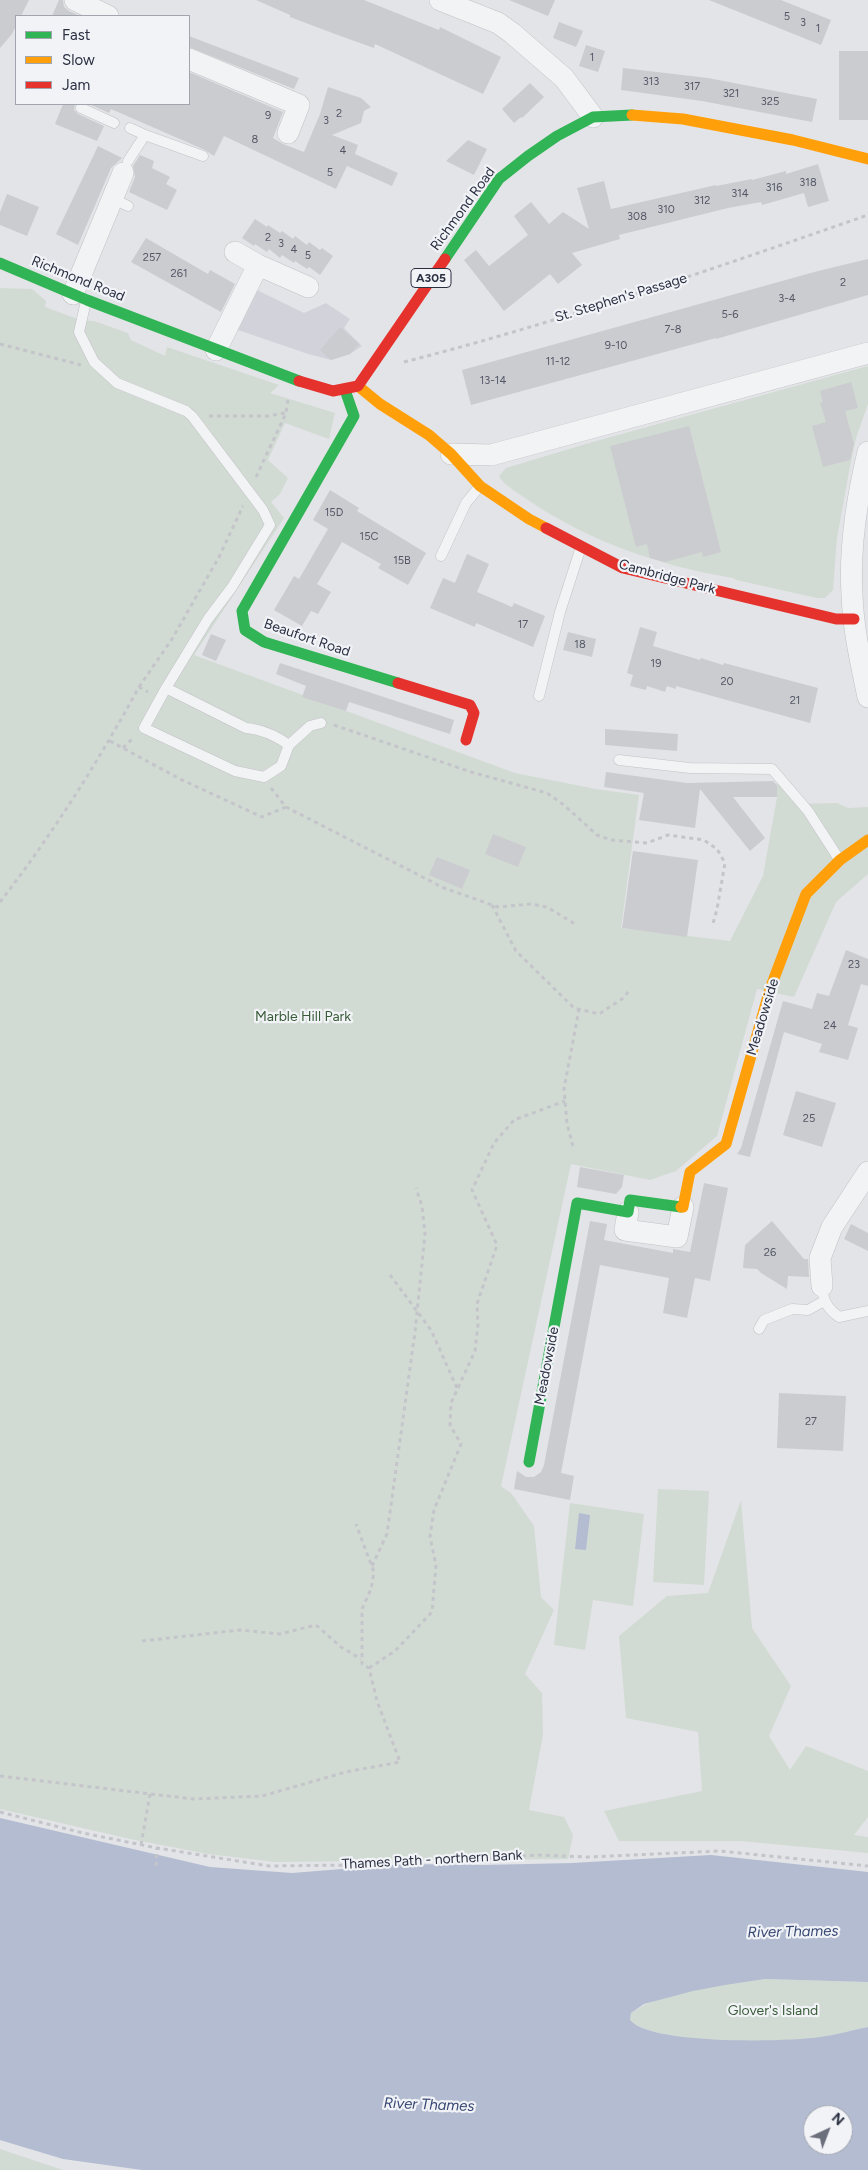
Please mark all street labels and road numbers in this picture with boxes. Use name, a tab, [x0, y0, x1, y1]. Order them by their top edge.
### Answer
street label: Richmond Road	[427, 164, 499, 254]
street label: Richmond Road	[29, 253, 127, 305]
road number: A305	[411, 268, 451, 288]
street label: St. Stephen's Passage	[553, 270, 689, 326]
street label: Cambridge Park	[617, 556, 717, 598]
street label: Beaufort Road	[262, 615, 352, 661]
street label: Meadowside	[743, 977, 783, 1057]
street label: Meadowside	[531, 1325, 563, 1407]
street label: Thames Path - northern Bank	[341, 1847, 523, 1873]

